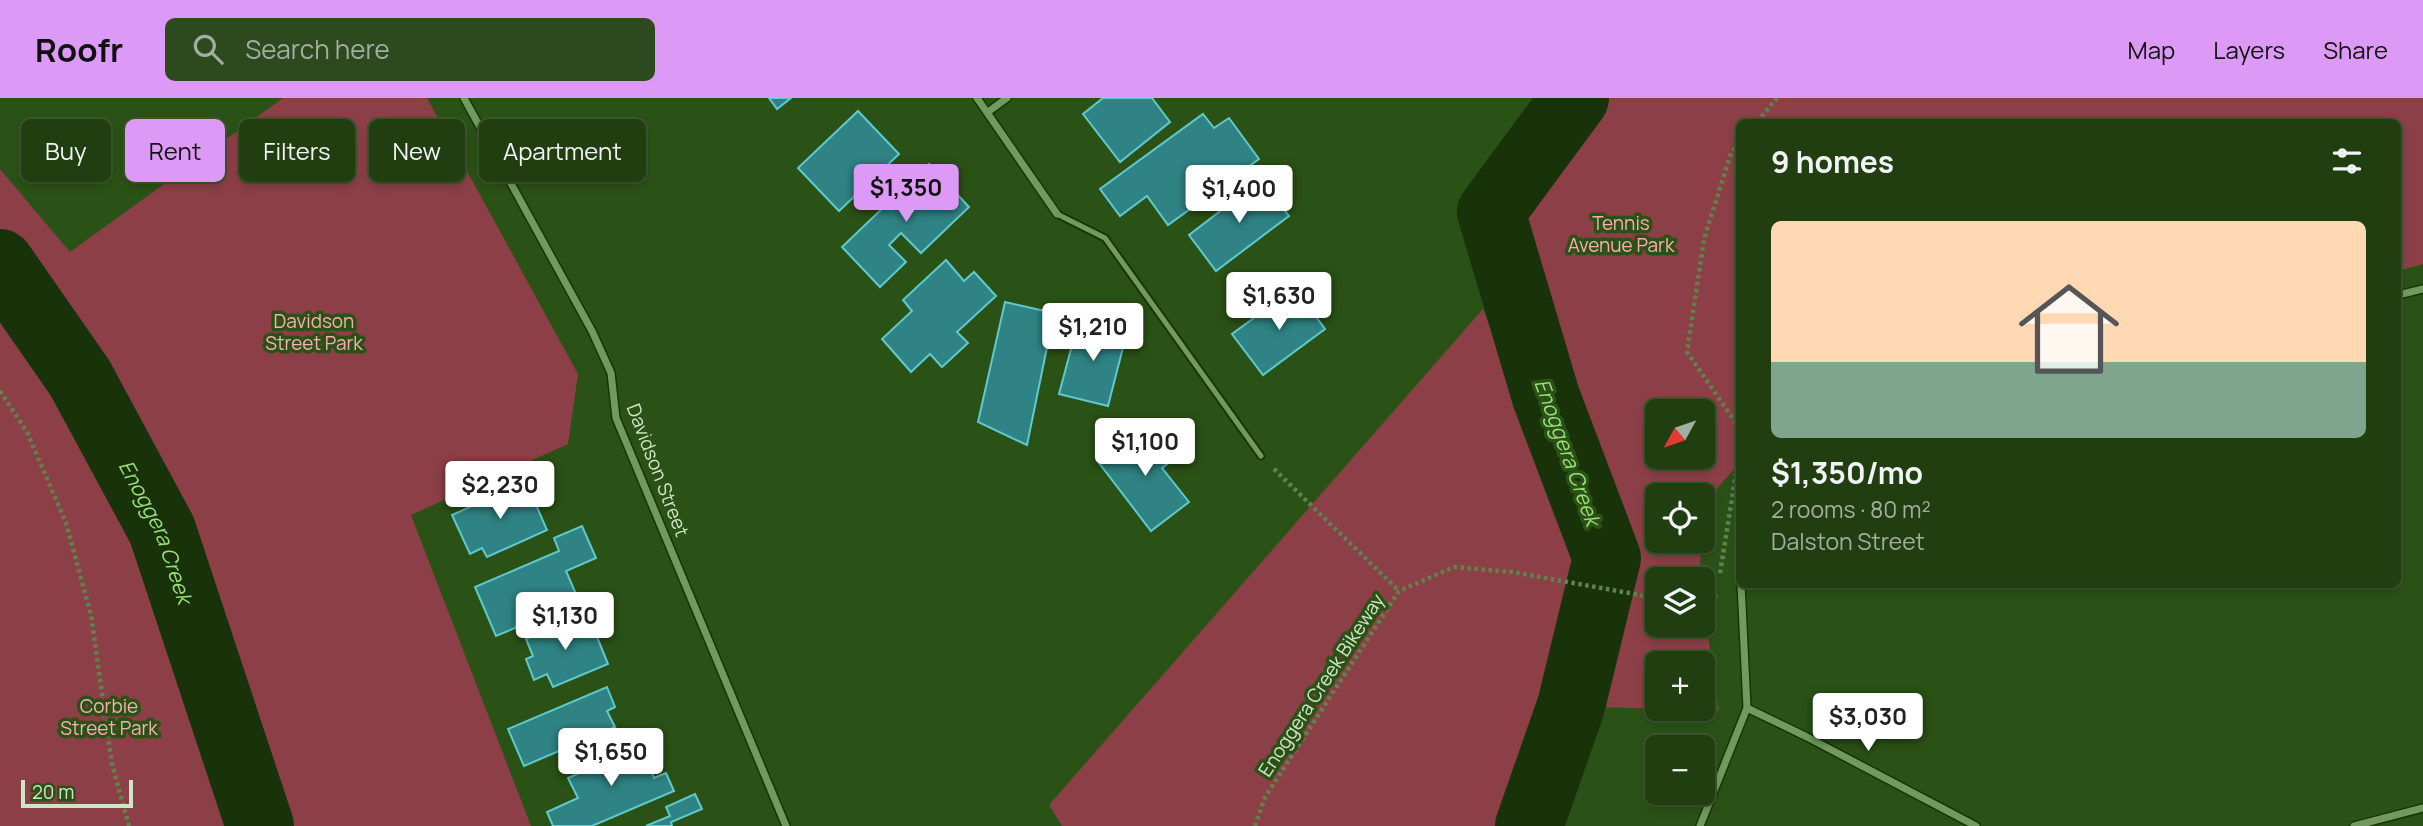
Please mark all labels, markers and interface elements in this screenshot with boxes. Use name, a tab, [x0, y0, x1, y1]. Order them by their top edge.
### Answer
search box	[165, 18, 655, 81]
text: Roofr	[35, 27, 123, 72]
icon: search	[189, 30, 227, 68]
text: Search here	[245, 31, 390, 67]
text: Map	[2128, 33, 2175, 66]
text: Layers	[2213, 33, 2285, 66]
text: Share	[2323, 33, 2388, 66]
chip: Buy	[21, 119, 111, 182]
chip: Rent	[125, 119, 225, 182]
chip: Filters	[239, 119, 355, 182]
chip: New	[369, 119, 465, 182]
chip: Apartment	[479, 119, 646, 182]
text: 9 homes	[1771, 141, 1894, 182]
icon: filters	[2328, 142, 2366, 180]
pin: $1,350	[849, 164, 963, 224]
pin: $1,400	[1182, 166, 1296, 225]
text: $1,350	[870, 171, 942, 203]
text: $1,400	[1202, 172, 1276, 204]
park label: Tennis Avenue Park	[1568, 210, 1675, 258]
icon: home	[2006, 266, 2132, 392]
pin: $1,630	[1222, 272, 1336, 332]
text: $1,630	[1242, 279, 1316, 311]
pin: $1,210	[1036, 303, 1150, 363]
park label: Davidson Street Park	[265, 308, 363, 356]
text: $1,210	[1058, 310, 1128, 342]
water label: Enoggera Creek	[1528, 375, 1608, 532]
north arrow	[1645, 399, 1715, 469]
map controls	[1645, 399, 1715, 805]
street label: Davidson Street	[621, 400, 695, 540]
pin: $1,100	[1088, 418, 1202, 478]
text: $1,100	[1111, 425, 1179, 457]
text: $1,350/mo	[1771, 452, 1923, 493]
water label: Enoggera Creek	[113, 455, 200, 609]
pin: $2,230	[443, 462, 557, 521]
text: $2,230	[461, 468, 539, 500]
button: locate	[1645, 483, 1715, 553]
text: 2 rooms · 80 m²	[1771, 493, 1931, 525]
text: Dalston Street	[1771, 525, 1925, 557]
button: layers	[1645, 567, 1715, 637]
street label: Enoggera Creek Bikeway	[1252, 588, 1390, 782]
pin: $1,130	[508, 592, 622, 652]
text: $1,130	[532, 599, 598, 631]
button: +	[1645, 651, 1715, 721]
park label: Corbie Street Park	[60, 693, 158, 741]
pin: $3,030	[1811, 694, 1925, 753]
text: $3,030	[1829, 700, 1907, 732]
pin: $1,650	[554, 728, 668, 788]
text: $1,650	[574, 735, 648, 767]
button: −	[1645, 735, 1715, 805]
scale bar	[21, 777, 133, 809]
text: 20 m	[32, 779, 74, 805]

